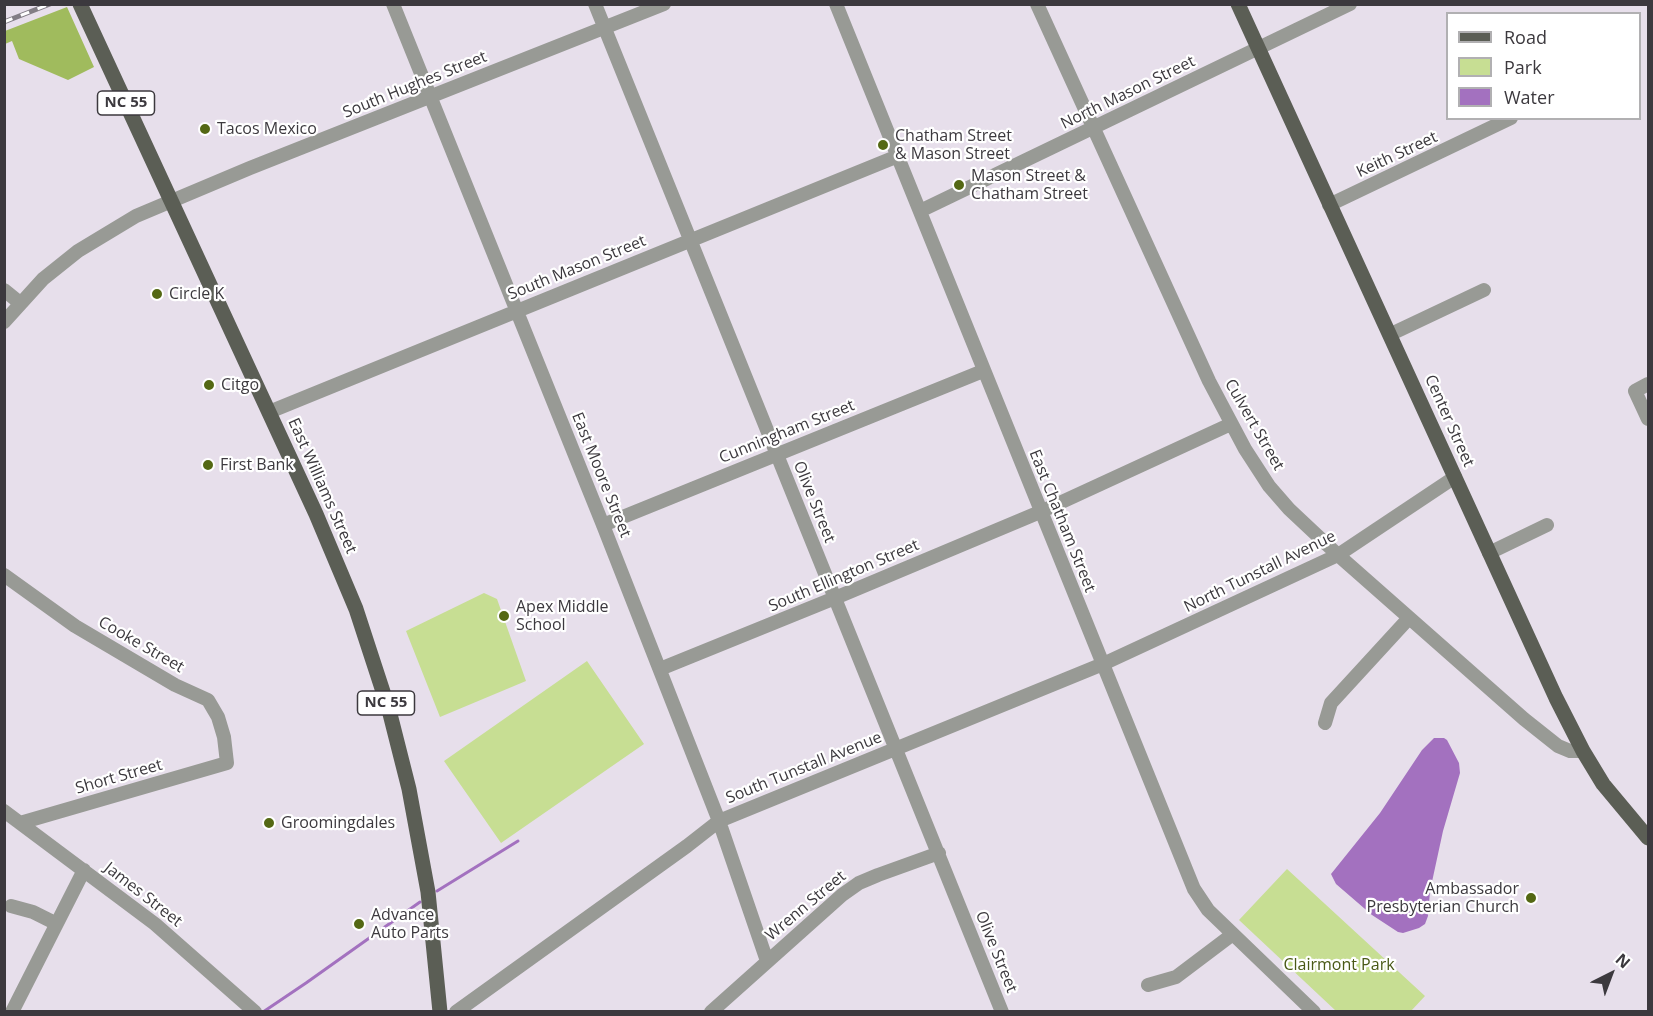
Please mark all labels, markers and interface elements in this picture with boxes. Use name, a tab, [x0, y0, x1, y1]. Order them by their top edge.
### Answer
legend	[1446, 12, 1641, 120]
text: Road	[1504, 25, 1547, 49]
street label: South Hughes Street	[340, 47, 490, 123]
street label: North Mason Street	[1058, 52, 1198, 134]
text: Park	[1504, 55, 1542, 79]
text: Water	[1504, 85, 1555, 109]
road number: NC 55	[98, 91, 154, 115]
place label: Tacos Mexico	[217, 119, 317, 139]
marker: Tacos Mexico	[198, 122, 212, 136]
place label: Chatham Street & Mason Street	[895, 126, 1012, 164]
street label: Keith Street	[1353, 128, 1441, 182]
marker: Chatham Street & Mason Street	[876, 138, 890, 152]
place label: Mason Street & Chatham Street	[971, 166, 1088, 204]
marker: Mason Street & Chatham Street	[952, 178, 966, 192]
street label: South Mason Street	[505, 232, 649, 304]
place label: Circle K	[169, 284, 224, 304]
marker: Circle K	[150, 287, 164, 301]
street label: Center Street	[1420, 372, 1478, 470]
place label: Citgo	[221, 375, 259, 395]
street label: Culvert Street	[1220, 376, 1288, 474]
marker: Citgo	[202, 378, 216, 392]
street label: Cunningham Street	[716, 396, 858, 468]
street label: East Moore Street	[567, 410, 635, 540]
street label: East Williams Street	[283, 415, 361, 557]
street label: East Chatham Street	[1025, 447, 1099, 595]
place label: First Bank	[220, 455, 294, 475]
marker: First Bank	[201, 458, 215, 472]
street label: Olive Street	[789, 458, 839, 546]
street label: North Tunstall Avenue	[1181, 527, 1339, 617]
street label: South Ellington Street	[766, 536, 922, 616]
place label: Apex Middle School	[516, 597, 608, 635]
marker: Apex Middle School	[497, 609, 511, 623]
street label: Cooke Street	[95, 613, 187, 677]
road number: NC 55	[358, 691, 414, 715]
street label: South Tunstall Avenue	[723, 728, 885, 808]
street label: Short Street	[73, 755, 165, 799]
place label: Groomingdales	[281, 813, 395, 833]
marker: Groomingdales	[262, 816, 276, 830]
street label: James Street	[100, 859, 186, 931]
street label: Wrenn Street	[762, 867, 850, 945]
place label: Ambassador Presbyterian Church	[1367, 879, 1519, 917]
marker: Ambassador Presbyterian Church	[1524, 891, 1538, 905]
place label: Advance Auto Parts	[371, 905, 449, 943]
street label: Olive Street	[971, 908, 1021, 996]
marker: Advance Auto Parts	[352, 917, 366, 931]
north arrow	[1581, 944, 1641, 1004]
text: N	[1611, 948, 1635, 973]
park label: Clairmont Park	[1283, 955, 1395, 975]

